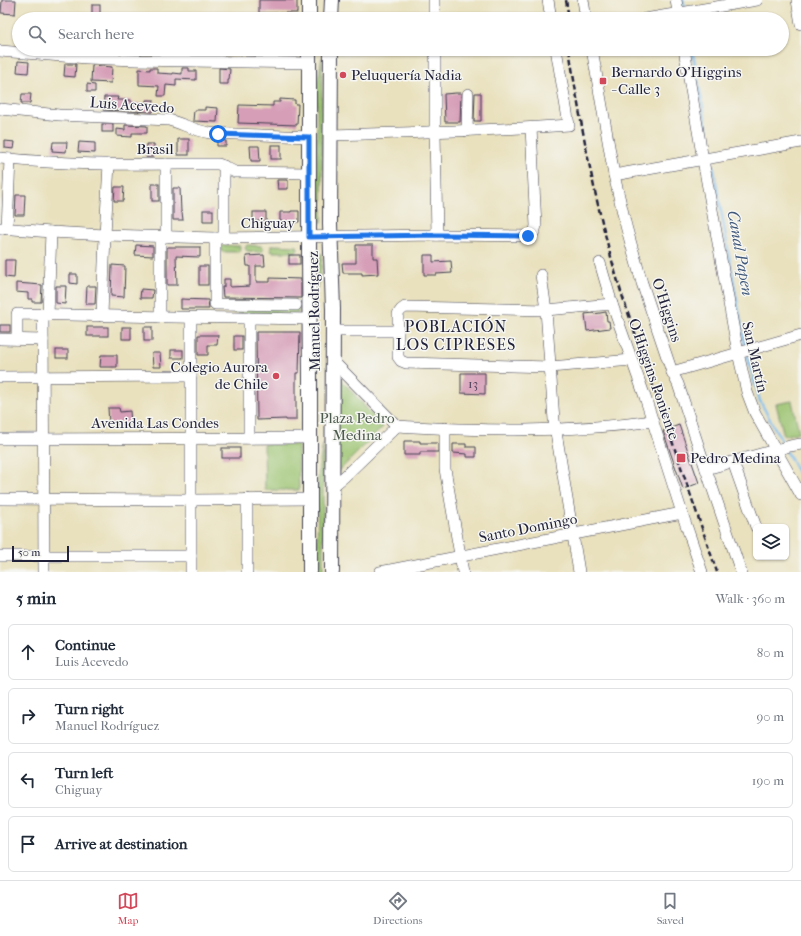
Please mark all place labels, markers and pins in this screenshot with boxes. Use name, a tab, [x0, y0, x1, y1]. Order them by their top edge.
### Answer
place label: Bernardo O'Higgins - Calle 3	[611, 63, 742, 98]
place label: Peluquería Nadia	[351, 66, 463, 84]
marker: Peluquería Nadia	[338, 70, 348, 80]
marker: Bernardo O'Higgins - Calle 3	[598, 76, 608, 86]
place label: Colegio Aurora de Chile	[171, 358, 269, 393]
marker: Colegio Aurora de Chile	[271, 371, 281, 381]
place label: Pedro Medina	[690, 449, 782, 467]
marker: Pedro Medina	[675, 452, 687, 464]

